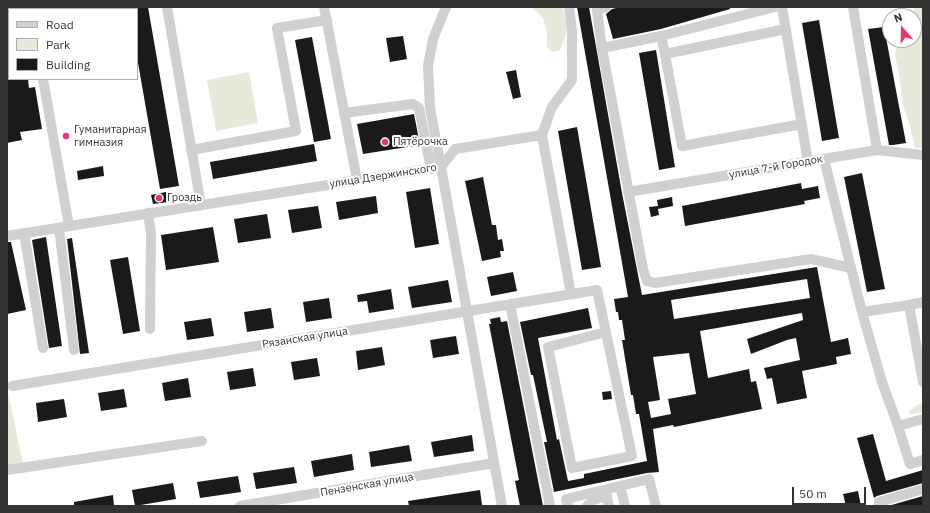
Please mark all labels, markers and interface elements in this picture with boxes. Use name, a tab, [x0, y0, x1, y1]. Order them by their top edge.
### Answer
legend	[8, 8, 138, 80]
north arrow	[882, 8, 922, 48]
text: N	[892, 10, 904, 26]
text: Road	[46, 17, 74, 32]
text: Park	[46, 37, 70, 52]
text: Building	[46, 57, 90, 72]
place label: Гуманитарная гимназия	[74, 123, 147, 149]
marker: Гуманитарная гимназия	[61, 131, 71, 141]
place label: Пятёрочка	[393, 135, 448, 149]
marker: Пятёрочка	[380, 137, 390, 147]
street label: улица 7-й Городок	[728, 152, 824, 182]
street label: улица Дзержинского	[328, 161, 438, 191]
place label: Гроздь	[167, 191, 202, 205]
marker: Гроздь	[154, 193, 164, 203]
street label: Рязанская улица	[261, 325, 349, 351]
street label: Пензенская улица	[319, 470, 415, 500]
scale bar	[794, 479, 868, 505]
text: 50 m	[799, 486, 827, 501]

